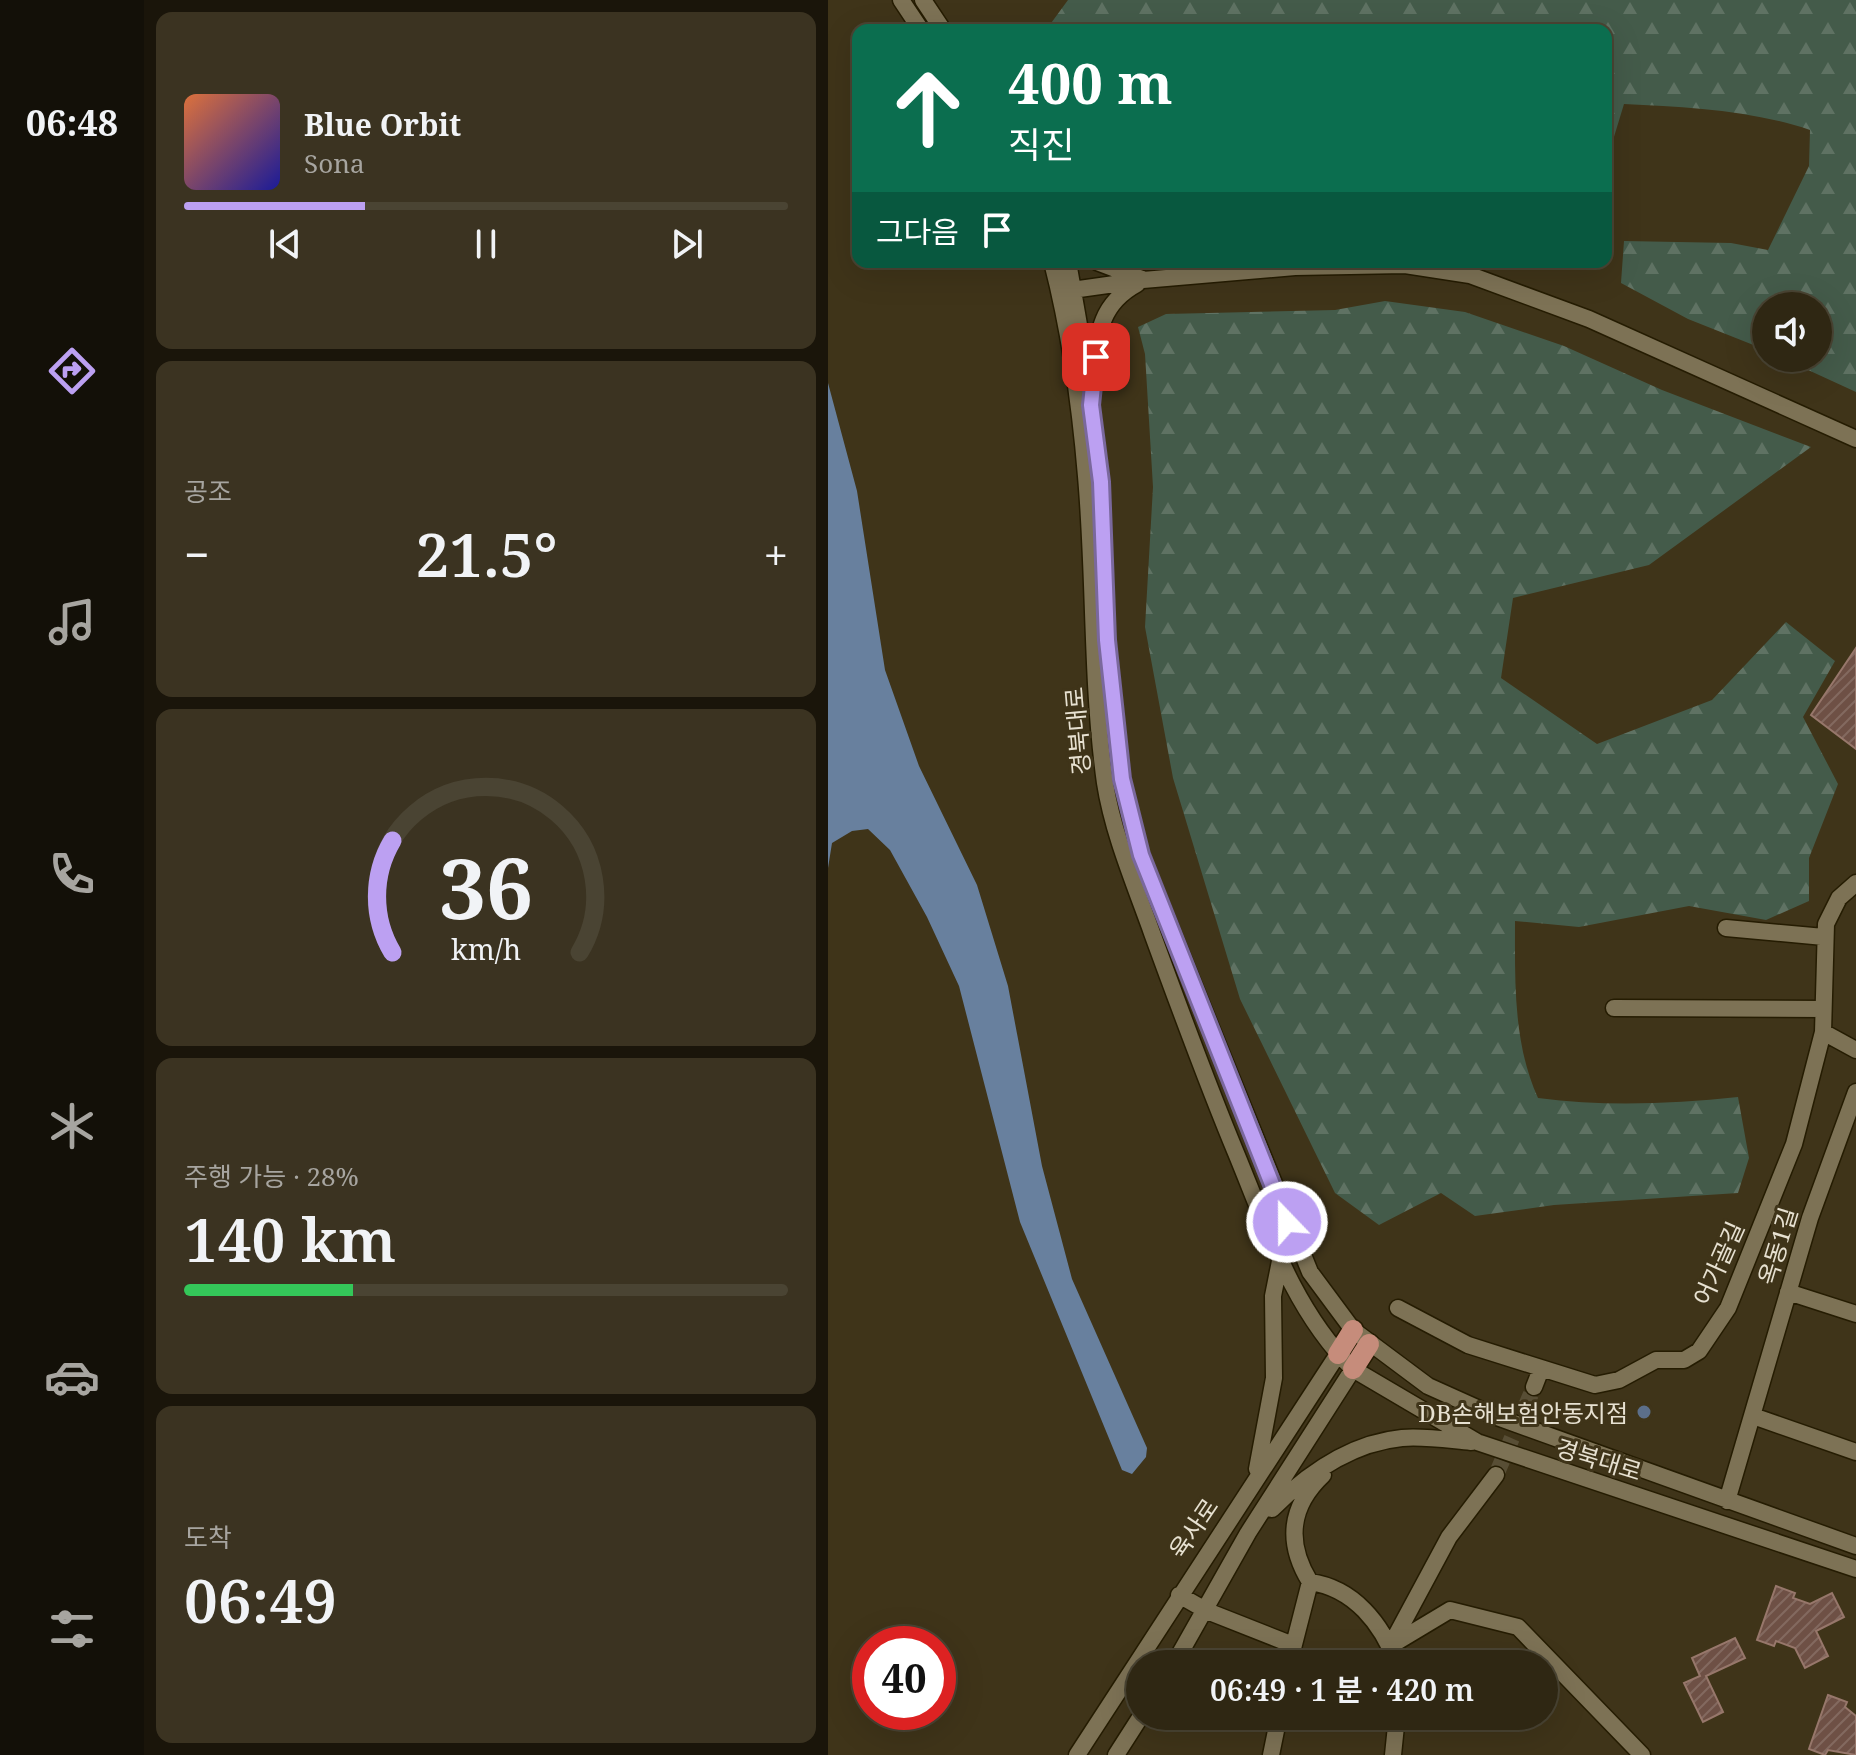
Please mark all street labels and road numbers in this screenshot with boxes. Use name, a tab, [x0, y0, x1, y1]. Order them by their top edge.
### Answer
street label: 경북대로	[1057, 686, 1097, 776]
street label: 옥동1길	[1750, 1203, 1804, 1289]
street label: 어가골길	[1685, 1216, 1751, 1310]
street label: 경북대로	[1552, 1430, 1646, 1488]
street label: 육사로	[1161, 1491, 1225, 1565]

